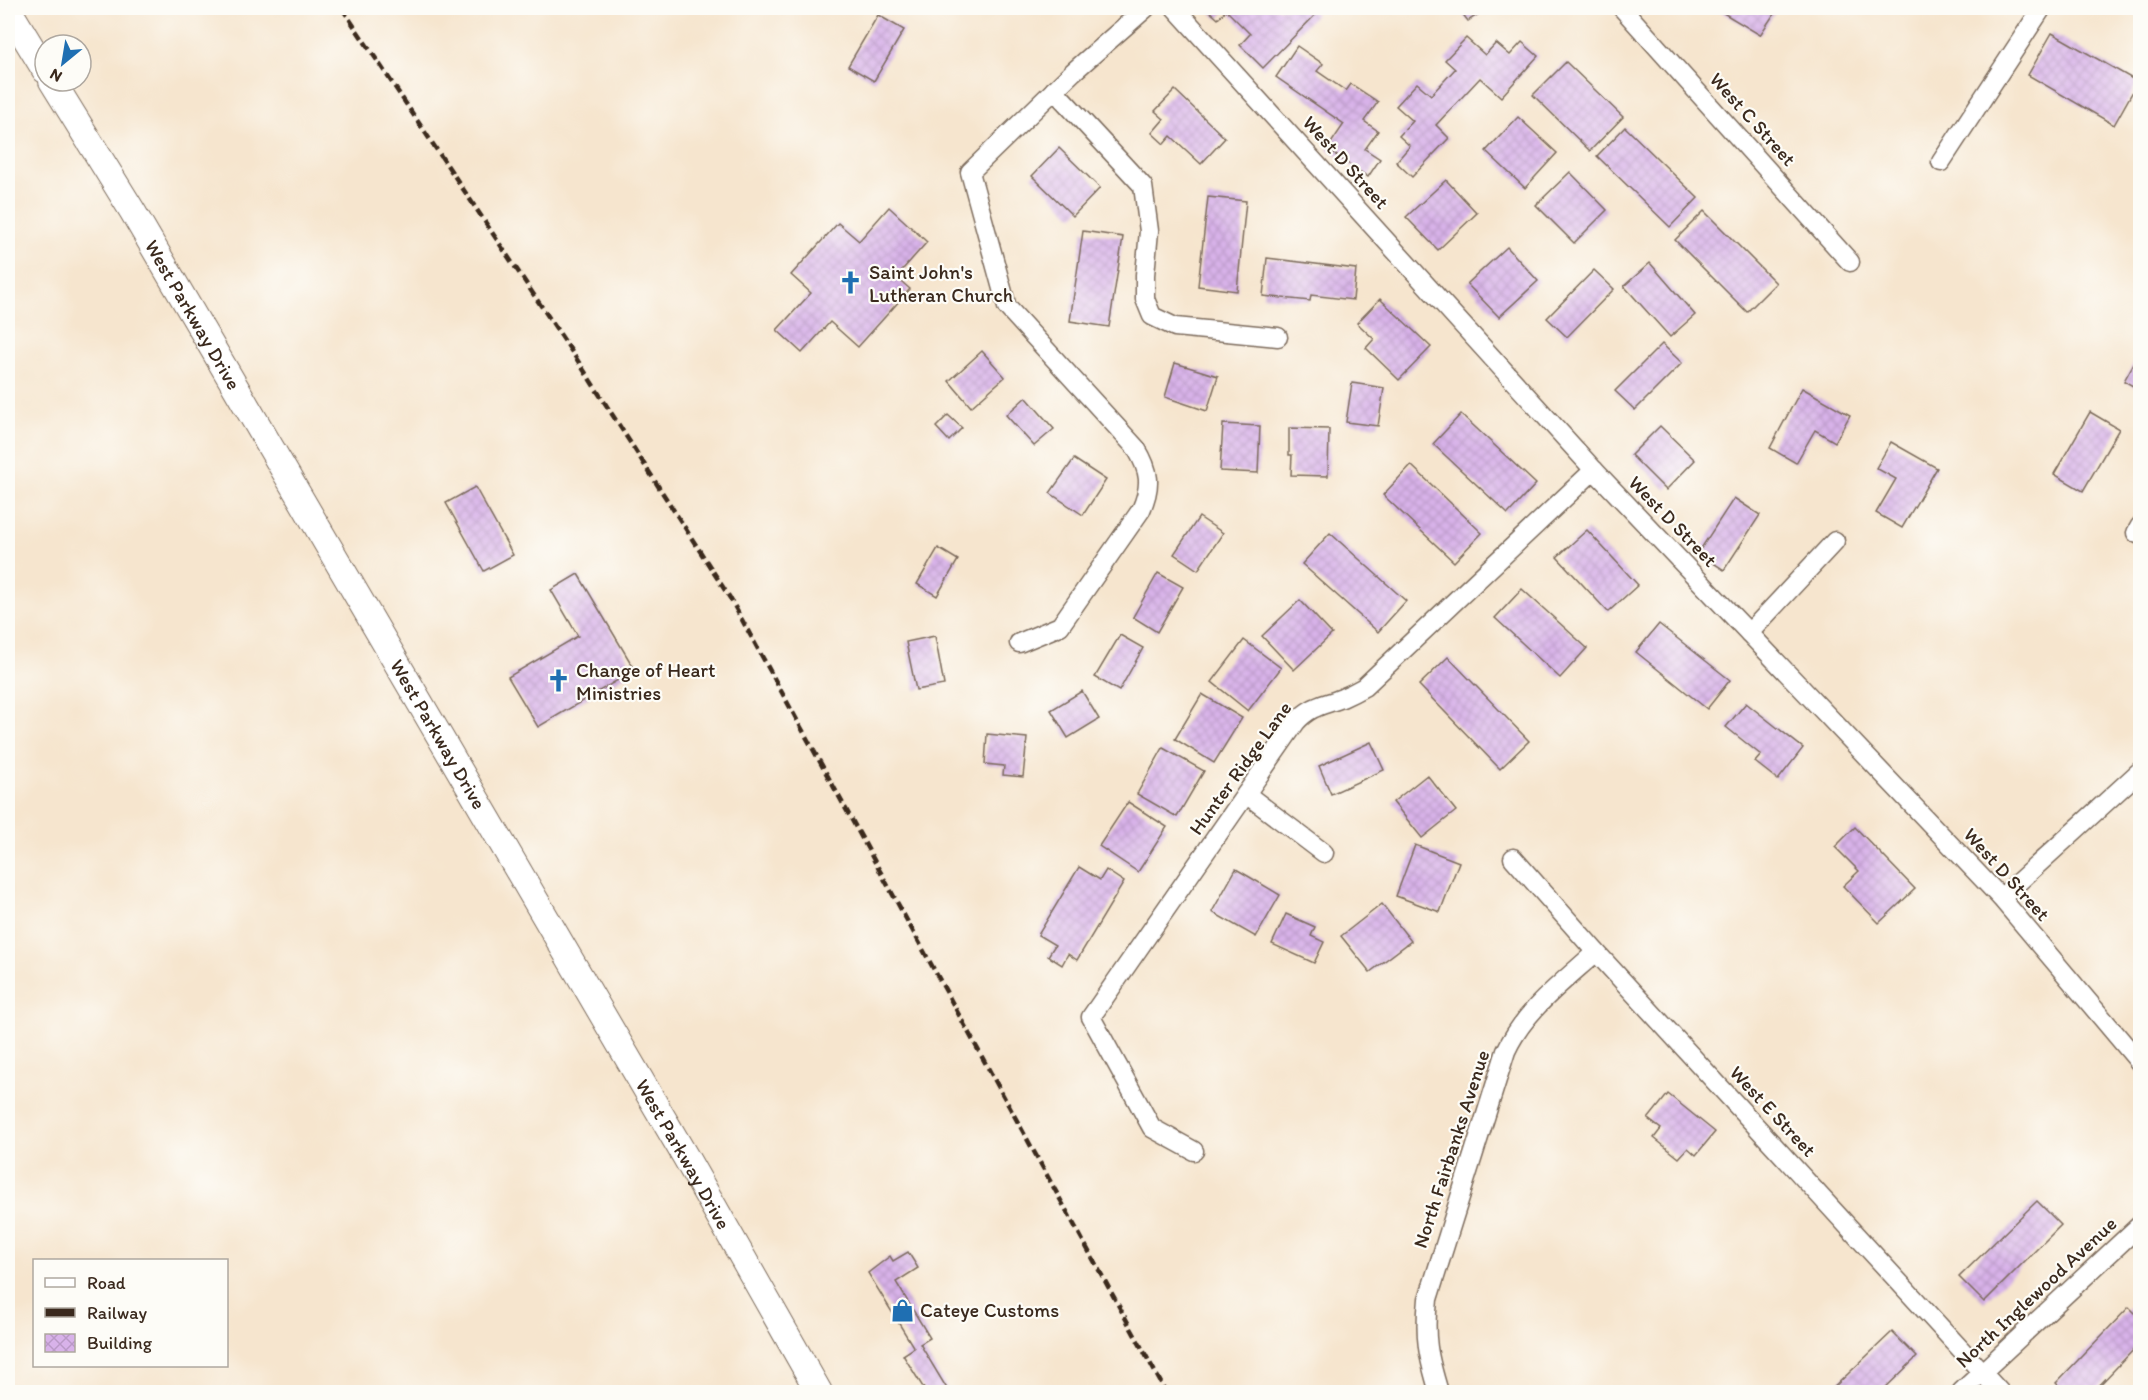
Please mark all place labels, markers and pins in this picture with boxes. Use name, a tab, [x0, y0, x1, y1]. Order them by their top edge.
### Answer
place label: Saint John's Lutheran Church	[869, 260, 1013, 307]
church icon: Saint John's Lutheran Church	[838, 270, 864, 296]
place label: Change of Heart Ministries	[576, 658, 715, 705]
church icon: Change of Heart Ministries	[545, 668, 571, 694]
shop icon: Cateye Customs	[889, 1297, 915, 1323]
place label: Cateye Customs	[920, 1298, 1059, 1322]

